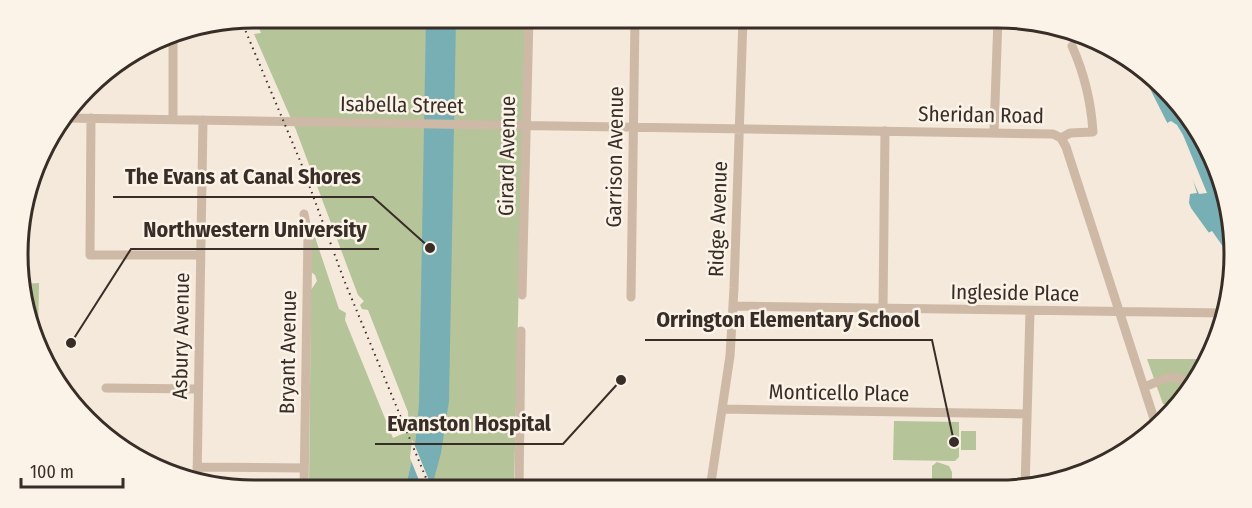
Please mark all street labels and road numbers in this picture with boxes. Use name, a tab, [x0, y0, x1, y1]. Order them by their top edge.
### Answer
street label: Garrison Avenue	[601, 86, 629, 228]
street label: Isabella Street	[340, 91, 464, 119]
street label: Girard Avenue	[493, 96, 521, 216]
street label: Sheridan Road	[918, 101, 1044, 129]
street label: Ridge Avenue	[703, 161, 733, 277]
street label: Asbury Avenue	[167, 272, 195, 400]
street label: Ingleside Place	[951, 279, 1079, 307]
street label: Bryant Avenue	[274, 290, 302, 414]
street label: Monticello Place	[768, 379, 910, 407]

